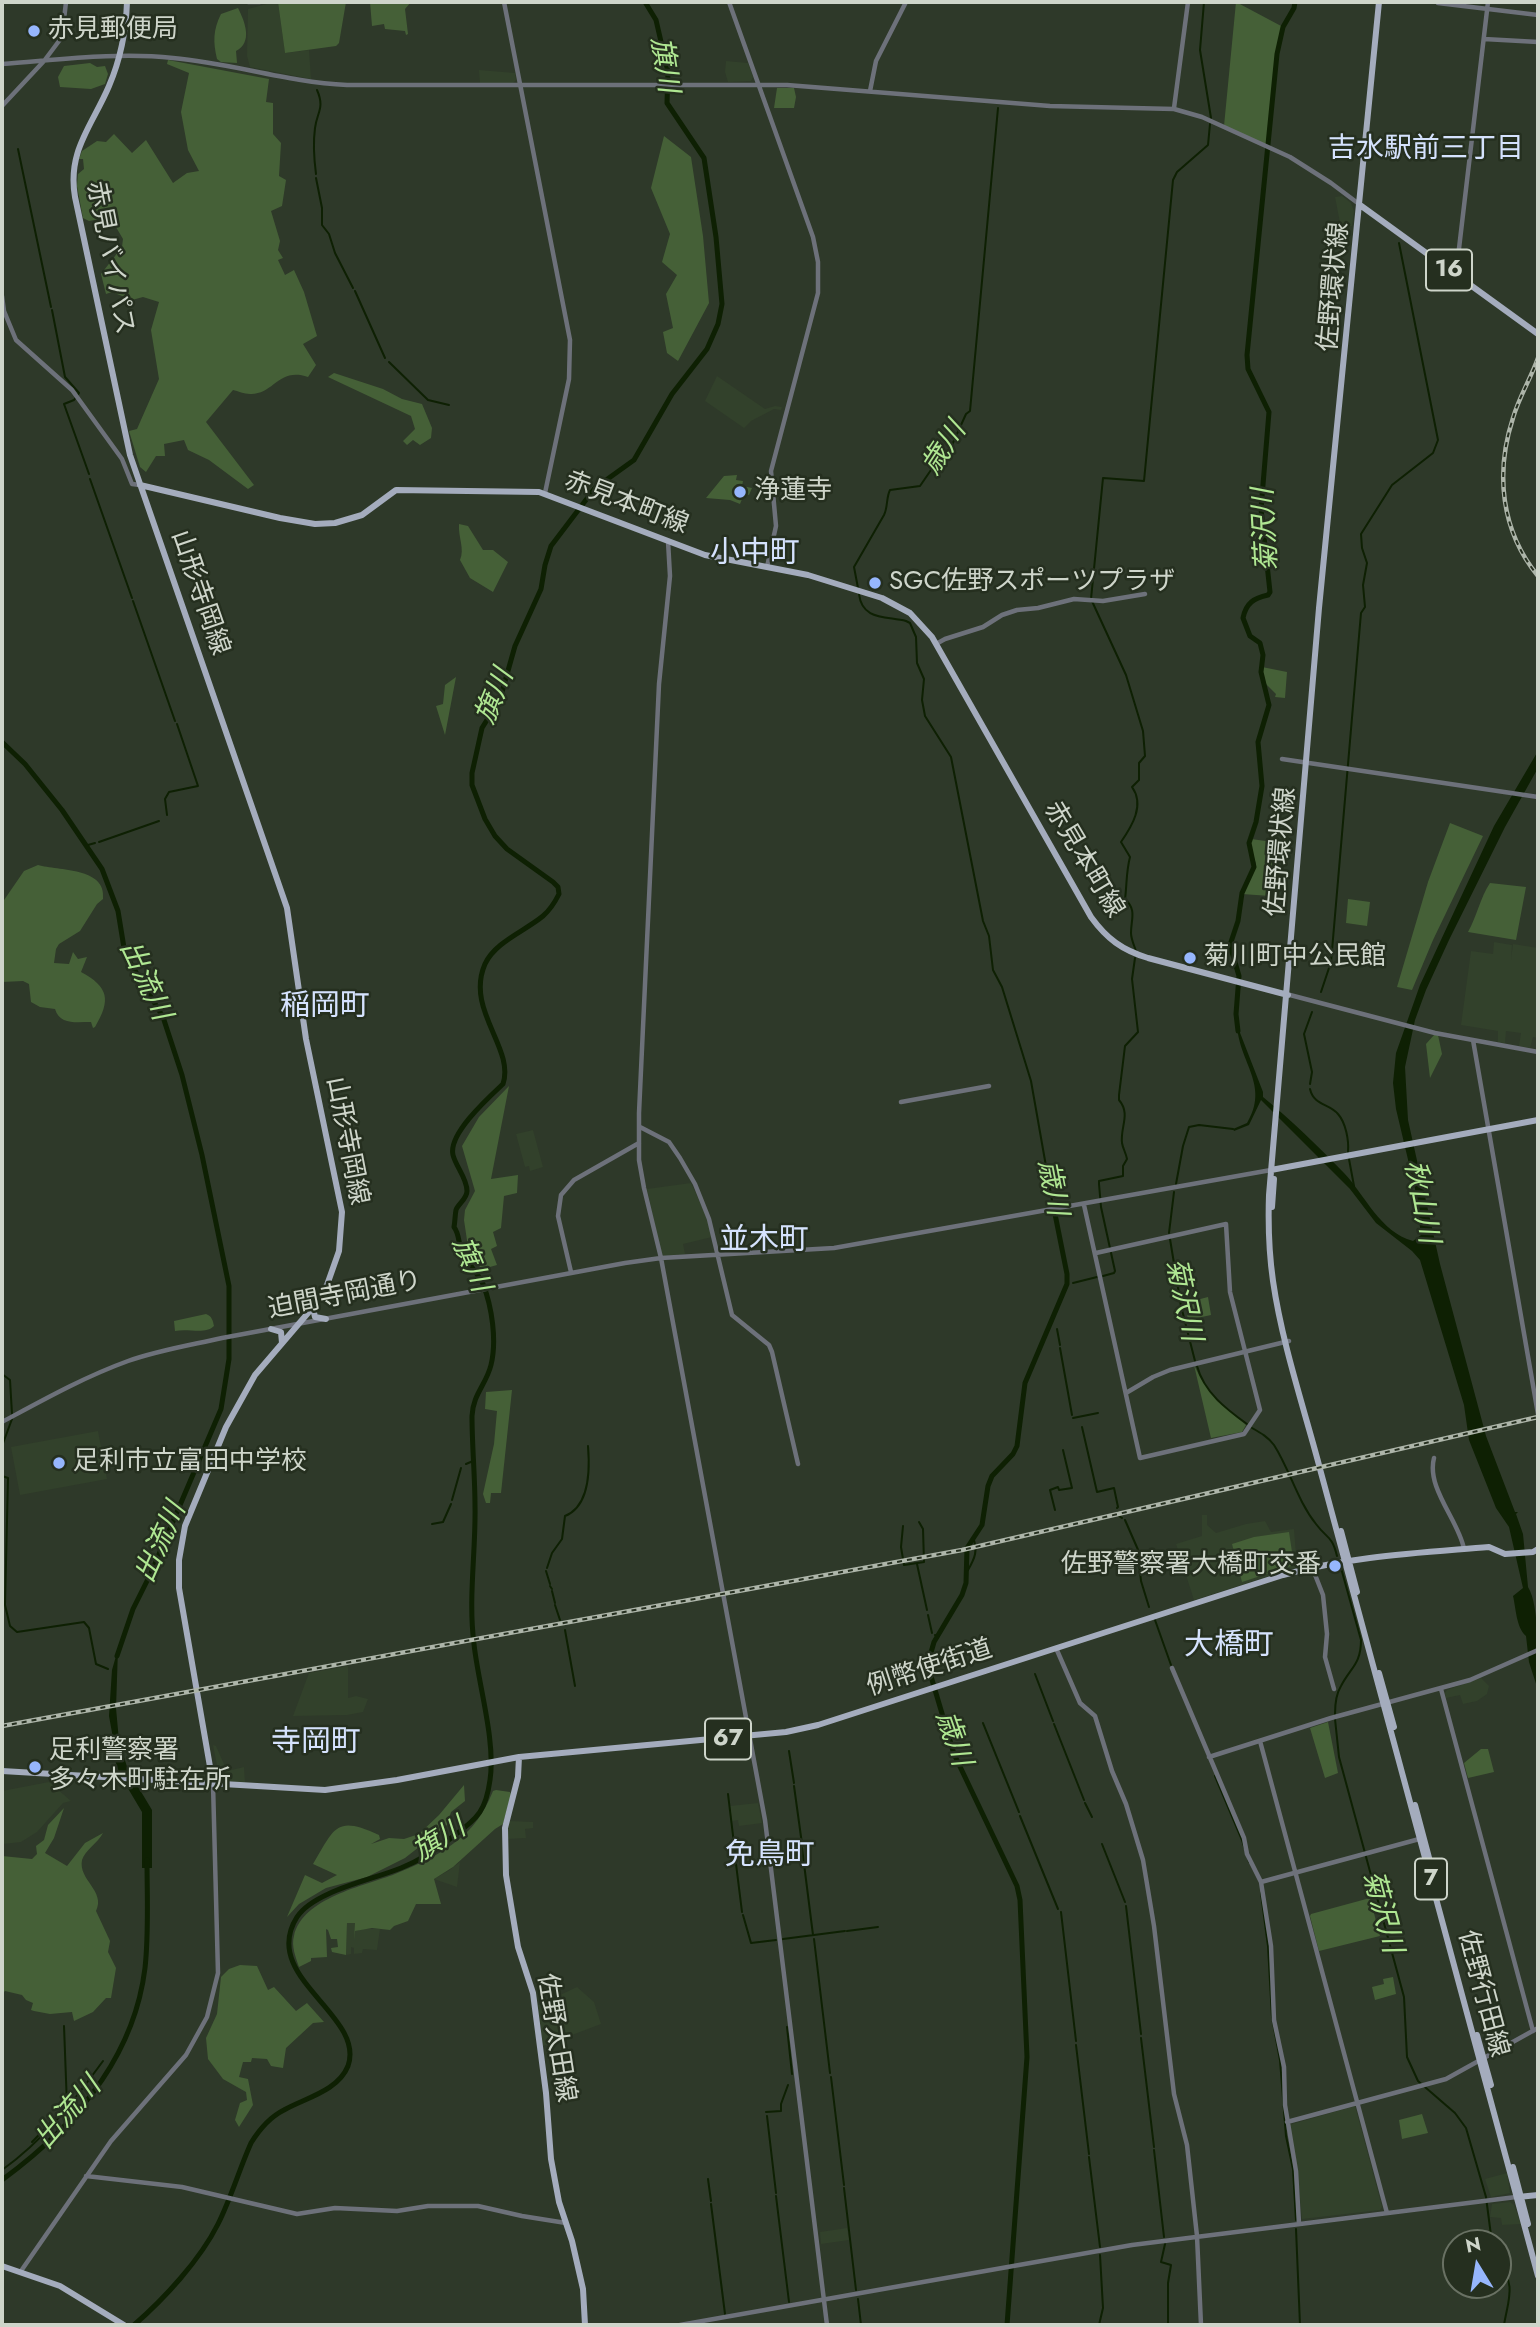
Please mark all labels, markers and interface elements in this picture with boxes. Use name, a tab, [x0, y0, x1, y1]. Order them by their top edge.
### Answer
place label: 赤見郵便局	[48, 15, 178, 47]
marker: 赤見郵便局	[26, 23, 42, 39]
water label: 旗川	[642, 35, 684, 95]
district label: 吉水駅前三丁目	[1328, 133, 1524, 167]
street label: 赤見バイパス	[79, 178, 139, 338]
street label: 佐野環状線	[1314, 221, 1356, 353]
road number: 16	[1426, 249, 1472, 290]
water label: 歳川	[916, 416, 974, 482]
street label: 赤見本町線	[560, 466, 692, 542]
place label: 浄蓮寺	[754, 476, 832, 508]
marker: 浄蓮寺	[732, 484, 748, 500]
water label: 菊沢川	[1248, 487, 1286, 573]
street label: 山形寺岡線	[163, 526, 235, 660]
district label: 小中町	[710, 537, 800, 573]
place label: SGC佐野スポーツプラザ	[889, 567, 1175, 599]
marker: SGC佐野スポーツプラザ	[867, 575, 883, 591]
water label: 旗川	[470, 665, 522, 729]
street label: 佐野環状線	[1261, 786, 1303, 918]
street label: 赤見本町線	[1036, 796, 1130, 924]
water label: 出流川	[111, 936, 177, 1026]
place label: 菊川町中公民館	[1204, 942, 1386, 974]
marker: 菊川町中公民館	[1182, 950, 1198, 966]
district label: 稲岡町	[280, 990, 370, 1026]
street label: 山形寺岡線	[318, 1074, 374, 1208]
water label: 歳川	[1029, 1157, 1073, 1219]
water label: 秋山川	[1395, 1158, 1445, 1246]
district label: 並木町	[719, 1224, 809, 1260]
water label: 旗川	[444, 1233, 496, 1297]
water label: 菊沢川	[1157, 1255, 1207, 1345]
street label: 迫間寺岡通り	[265, 1266, 425, 1326]
place label: 足利市立富田中学校	[73, 1447, 307, 1479]
marker: 足利市立富田中学校	[51, 1455, 67, 1471]
water label: 出流川	[130, 1498, 194, 1588]
place label: 佐野警察署大橋町交番	[1061, 1550, 1321, 1582]
marker: 佐野警察署大橋町交番	[1327, 1558, 1343, 1574]
district label: 大橋町	[1184, 1629, 1274, 1665]
street label: 例幣使街道	[863, 1634, 997, 1704]
water label: 歳川	[927, 1707, 977, 1771]
road number: 67	[705, 1718, 751, 1759]
district label: 寺岡町	[271, 1726, 361, 1762]
place label: 足利警察署 多々木町駐在所	[49, 1736, 231, 1798]
marker: 足利警察署 多々木町駐在所	[27, 1759, 43, 1775]
water label: 旗川	[407, 1812, 473, 1870]
district label: 免鳥町	[725, 1839, 815, 1875]
road number: 7	[1415, 1858, 1447, 1900]
water label: 菊沢川	[1354, 1867, 1408, 1957]
street label: 佐野行田線	[1450, 1927, 1514, 2061]
street label: 佐野太田線	[529, 1971, 581, 2105]
water label: 出流川	[29, 2071, 109, 2157]
north arrow	[1442, 2229, 1512, 2299]
text: N	[1463, 2230, 1483, 2260]

